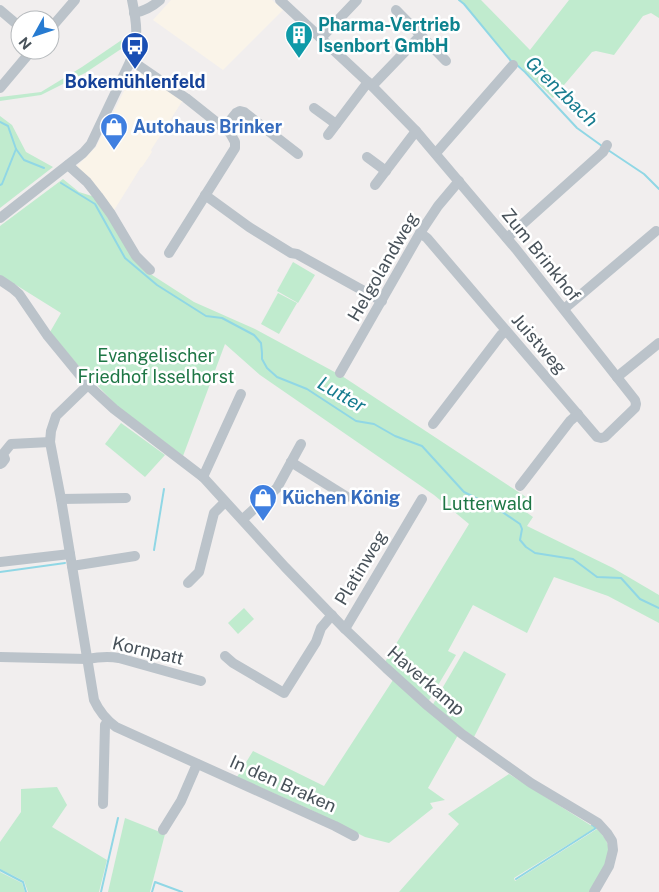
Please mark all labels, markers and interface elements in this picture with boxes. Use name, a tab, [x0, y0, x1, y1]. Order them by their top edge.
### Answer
north arrow	[10, 10, 60, 60]
place label: Pharma-Vertrieb Isenbort GmbH	[318, 14, 460, 56]
building icon: Pharma-Vertrieb Isenbort GmbH	[284, 20, 314, 59]
bus stop icon: Bokemühlenfeld	[120, 31, 150, 70]
text: N	[15, 34, 35, 53]
water label: Grenzbach	[521, 51, 603, 131]
place label: Bokemühlenfeld	[65, 71, 205, 92]
shop icon: Autohaus Brinker	[99, 112, 129, 151]
place label: Autohaus Brinker	[133, 116, 283, 137]
street label: Zum Brinkhof	[498, 204, 585, 305]
street label: Helgolandweg	[343, 209, 422, 325]
street label: Juistweg	[507, 309, 571, 378]
park label: Evangelischer Friedhof Isselhorst	[77, 345, 235, 387]
water label: Lutter	[314, 371, 371, 417]
shop icon: Küchen König	[248, 483, 278, 522]
place label: Küchen König	[282, 487, 400, 508]
park label: Lutterwald	[442, 493, 532, 514]
street label: Platinweg	[330, 527, 391, 609]
street label: Kornpatt	[110, 632, 186, 669]
street label: Haverkamp	[383, 641, 469, 720]
street label: In den Braken	[227, 751, 340, 816]

